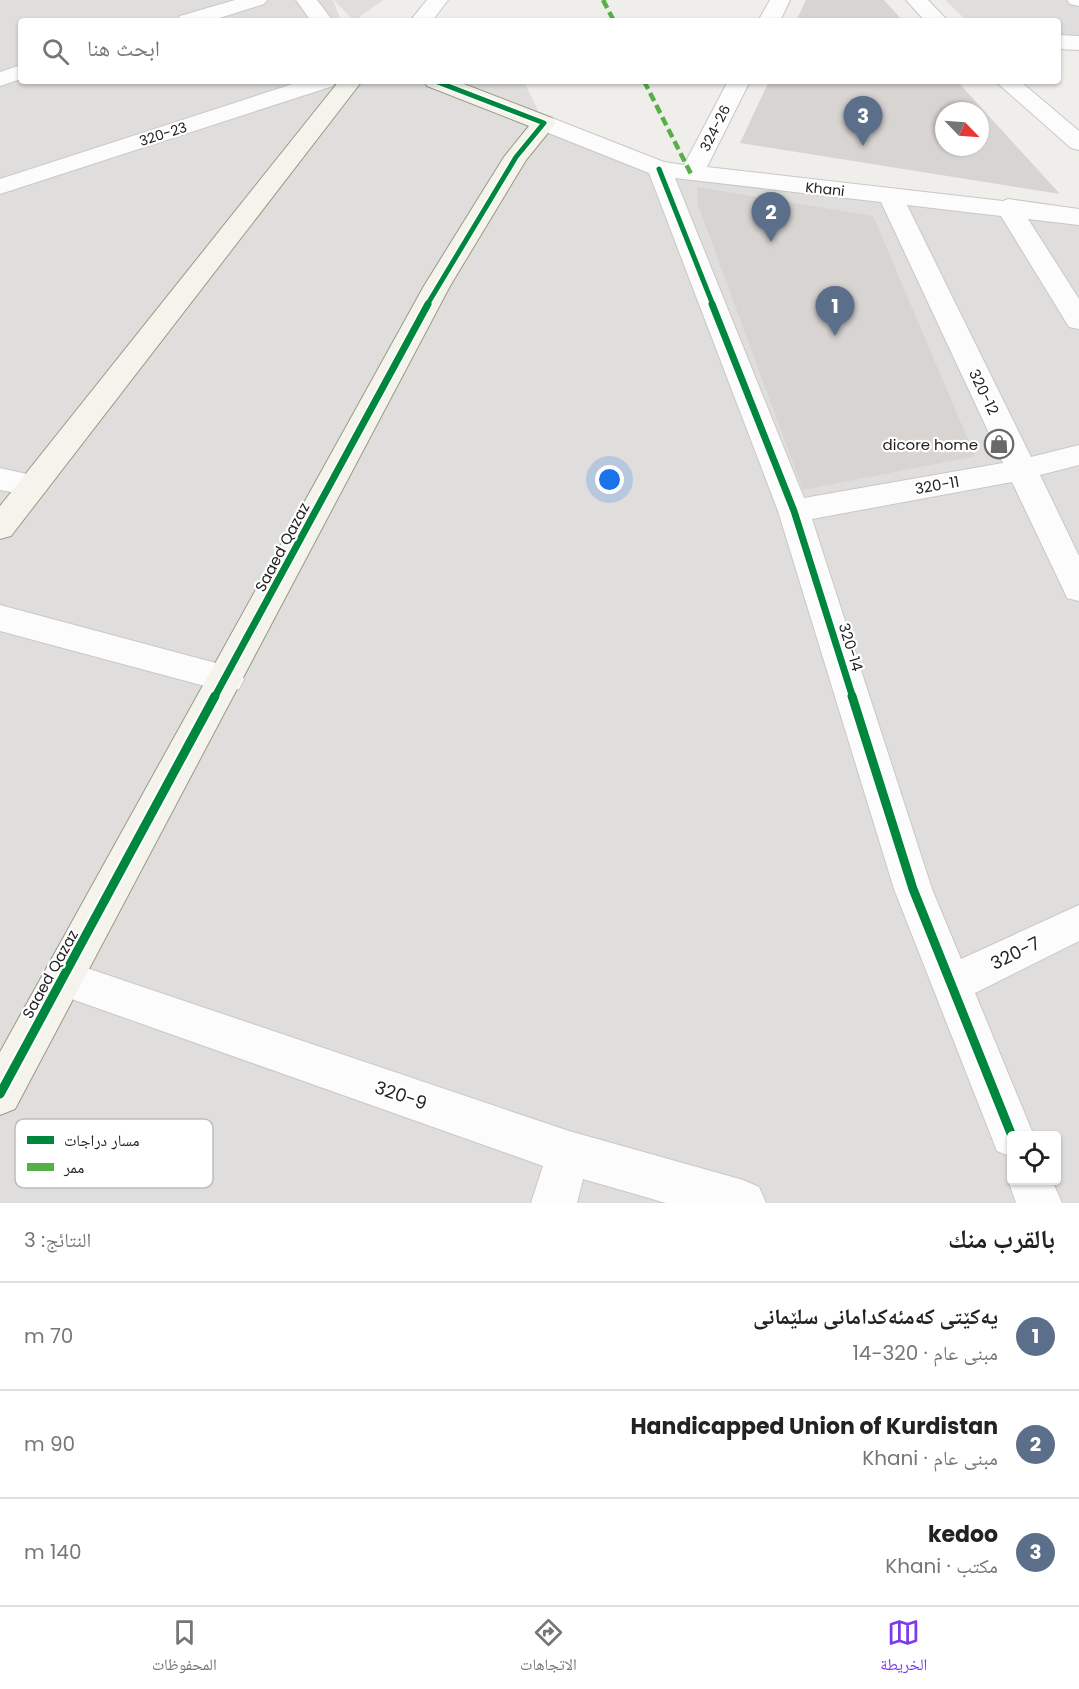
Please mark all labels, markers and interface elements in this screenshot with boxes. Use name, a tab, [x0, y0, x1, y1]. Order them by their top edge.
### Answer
search box	[18, 18, 1061, 84]
text: ابحث هنا	[87, 33, 160, 64]
icon: search	[39, 35, 72, 68]
pin: 3	[844, 96, 882, 146]
street label: 324-26	[695, 101, 735, 155]
north arrow	[935, 102, 989, 156]
street label: 320-23	[137, 117, 189, 151]
street label: Khani	[804, 177, 846, 201]
pin: 2	[752, 192, 790, 242]
pin: 1	[816, 286, 854, 336]
street label: 320-12	[964, 366, 1004, 418]
shop icon: dicore home	[983, 428, 1015, 460]
place label: dicore home	[883, 434, 978, 455]
your location	[595, 465, 624, 494]
street label: 320-11	[913, 471, 961, 499]
street label: Saaed Qazaz	[250, 499, 314, 595]
street label: 320-14	[834, 620, 868, 674]
street label: Saaed Qazaz	[17, 926, 83, 1022]
street label: 320-7	[986, 930, 1044, 976]
street label: 320-9	[372, 1074, 430, 1116]
legend	[15, 1119, 213, 1188]
text: مسار دراجات	[64, 1129, 140, 1152]
map controls	[1007, 1131, 1061, 1185]
button: locate	[1007, 1131, 1061, 1185]
text: ممر	[63, 1156, 84, 1179]
text: بالقرب منك	[948, 1221, 1055, 1257]
text: النتائج: 3	[24, 1226, 91, 1254]
text: یەکێتی کەمئەکدامانی سلێمانی	[753, 1301, 998, 1332]
text: 70 m	[24, 1322, 73, 1350]
text: 1	[1032, 1322, 1039, 1350]
text: مبنى عام · 320-14	[852, 1339, 998, 1367]
text: Handicapped Union of Kurdistan	[631, 1411, 998, 1442]
text: 90 m	[24, 1430, 75, 1458]
text: 2	[1030, 1430, 1041, 1458]
text: مبنى عام · Khani	[862, 1444, 998, 1472]
text: kedoo	[928, 1519, 998, 1550]
text: 140 m	[24, 1538, 82, 1566]
text: 3	[1029, 1538, 1042, 1566]
text: مكتب · Khani	[885, 1552, 998, 1580]
tab: المحفوظات	[152, 1616, 217, 1680]
tab: الاتجاهات	[520, 1616, 577, 1680]
tab: الخريطة	[880, 1616, 927, 1680]

